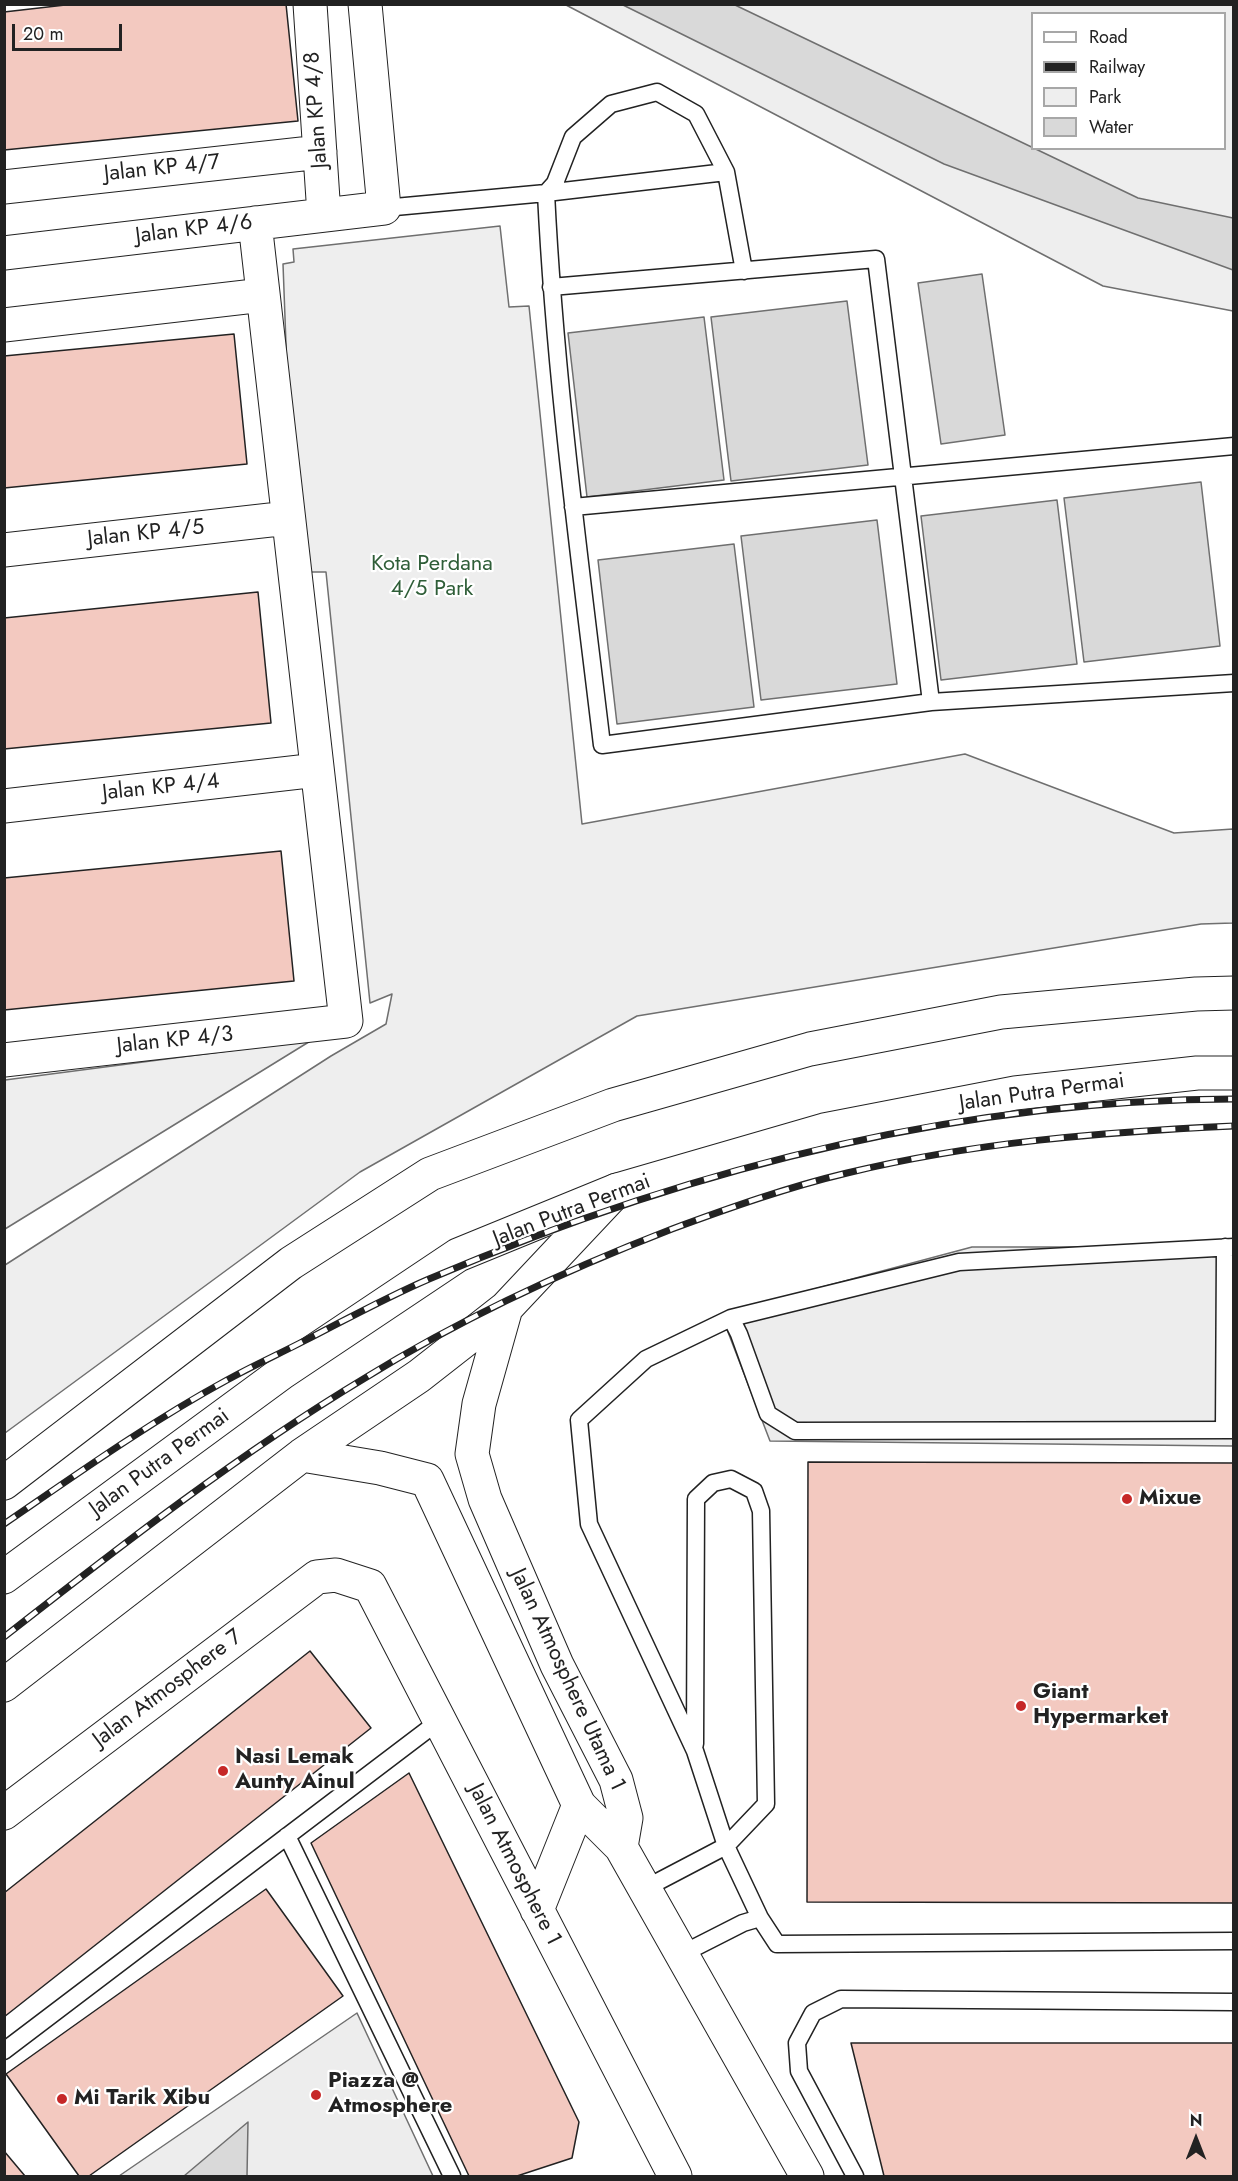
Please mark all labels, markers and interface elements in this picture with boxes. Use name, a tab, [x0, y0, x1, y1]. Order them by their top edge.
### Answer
scale bar	[15, 12, 124, 50]
legend	[1031, 12, 1226, 150]
text: 20 m	[23, 21, 63, 47]
text: Road	[1089, 24, 1128, 50]
street label: Jalan KP 4/8	[300, 51, 334, 169]
text: Railway	[1089, 54, 1145, 80]
text: Park	[1089, 84, 1121, 110]
text: Water	[1089, 114, 1133, 140]
street label: Jalan KP 4/7	[103, 150, 221, 188]
street label: Jalan KP 4/6	[134, 210, 254, 250]
street label: Jalan KP 4/5	[86, 515, 206, 553]
park label: Kota Perdana 4/5 Park	[371, 552, 493, 604]
street label: Jalan KP 4/4	[101, 769, 221, 807]
street label: Jalan KP 4/3	[115, 1022, 235, 1060]
street label: Jalan Putra Permai	[958, 1068, 1126, 1118]
street label: Jalan Putra Permai	[490, 1169, 654, 1253]
street label: Jalan Putra Permai	[85, 1403, 235, 1523]
place label: Mixue	[1139, 1486, 1201, 1512]
marker: Mixue	[1120, 1492, 1134, 1506]
street label: Jalan Atmosphere Utama 1	[504, 1565, 630, 1795]
street label: Jalan Atmosphere 7	[88, 1624, 248, 1754]
place label: Giant Hypermarket	[1033, 1680, 1168, 1732]
marker: Giant Hypermarket	[1014, 1699, 1028, 1713]
place label: Nasi Lemak Aunty Ainul	[235, 1745, 355, 1796]
marker: Nasi Lemak Aunty Ainul	[216, 1764, 230, 1778]
street label: Jalan Atmosphere 1	[462, 1780, 566, 1950]
place label: Piazza @ Atmosphere	[328, 2069, 452, 2120]
place label: Mi Tarik Xibu	[74, 2086, 210, 2112]
marker: Piazza @ Atmosphere	[309, 2088, 323, 2102]
marker: Mi Tarik Xibu	[55, 2092, 69, 2106]
north arrow	[1166, 2109, 1226, 2169]
text: N	[1190, 2109, 1202, 2132]

